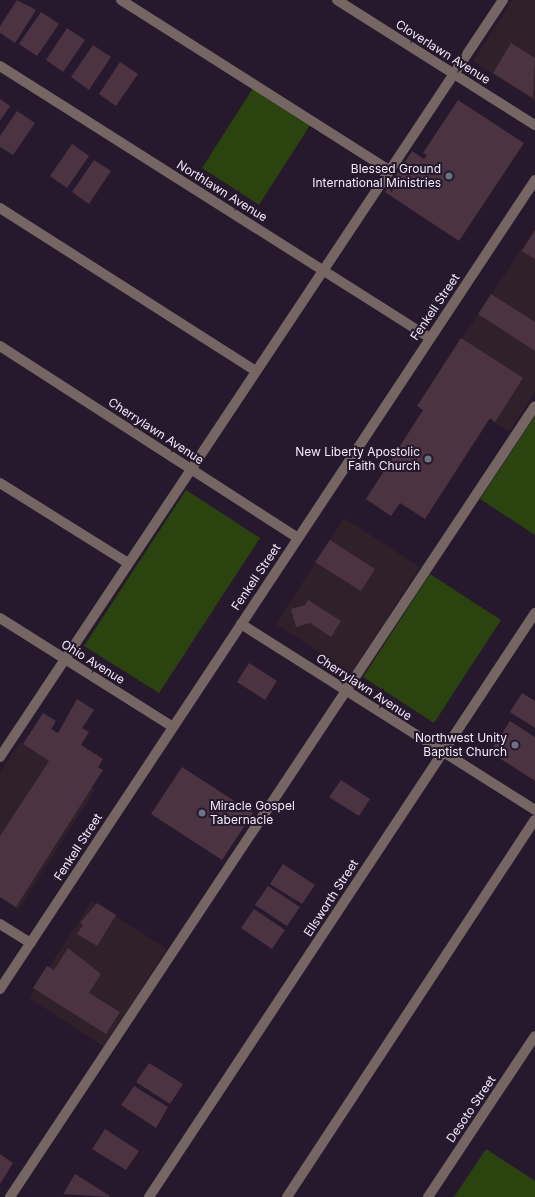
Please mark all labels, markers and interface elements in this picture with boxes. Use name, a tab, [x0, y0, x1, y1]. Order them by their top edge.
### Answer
street label: Cloverlawn Avenue	[393, 17, 493, 87]
street label: Northlawn Avenue	[174, 157, 270, 225]
place label: Blessed Ground International Ministries	[312, 162, 441, 190]
marker: Blessed Ground International Ministries	[444, 171, 454, 181]
street label: Fenkell Street	[407, 271, 463, 343]
street label: Cherrylawn Avenue	[105, 395, 207, 467]
place label: New Liberty Apostolic Faith Church	[295, 445, 420, 473]
marker: New Liberty Apostolic Faith Church	[423, 454, 433, 464]
street label: Fenkell Street	[228, 541, 284, 613]
street label: Ohio Avenue	[59, 637, 127, 687]
street label: Cherrylawn Avenue	[313, 651, 415, 723]
place label: Northwest Unity Baptist Church	[415, 731, 507, 759]
marker: Northwest Unity Baptist Church	[510, 740, 520, 750]
place label: Miracle Gospel Tabernacle	[210, 799, 295, 827]
marker: Miracle Gospel Tabernacle	[197, 808, 207, 818]
street label: Fenkell Street	[51, 811, 105, 883]
street label: Ellsworth Street	[301, 857, 361, 939]
street label: Desoto Street	[443, 1073, 499, 1145]

